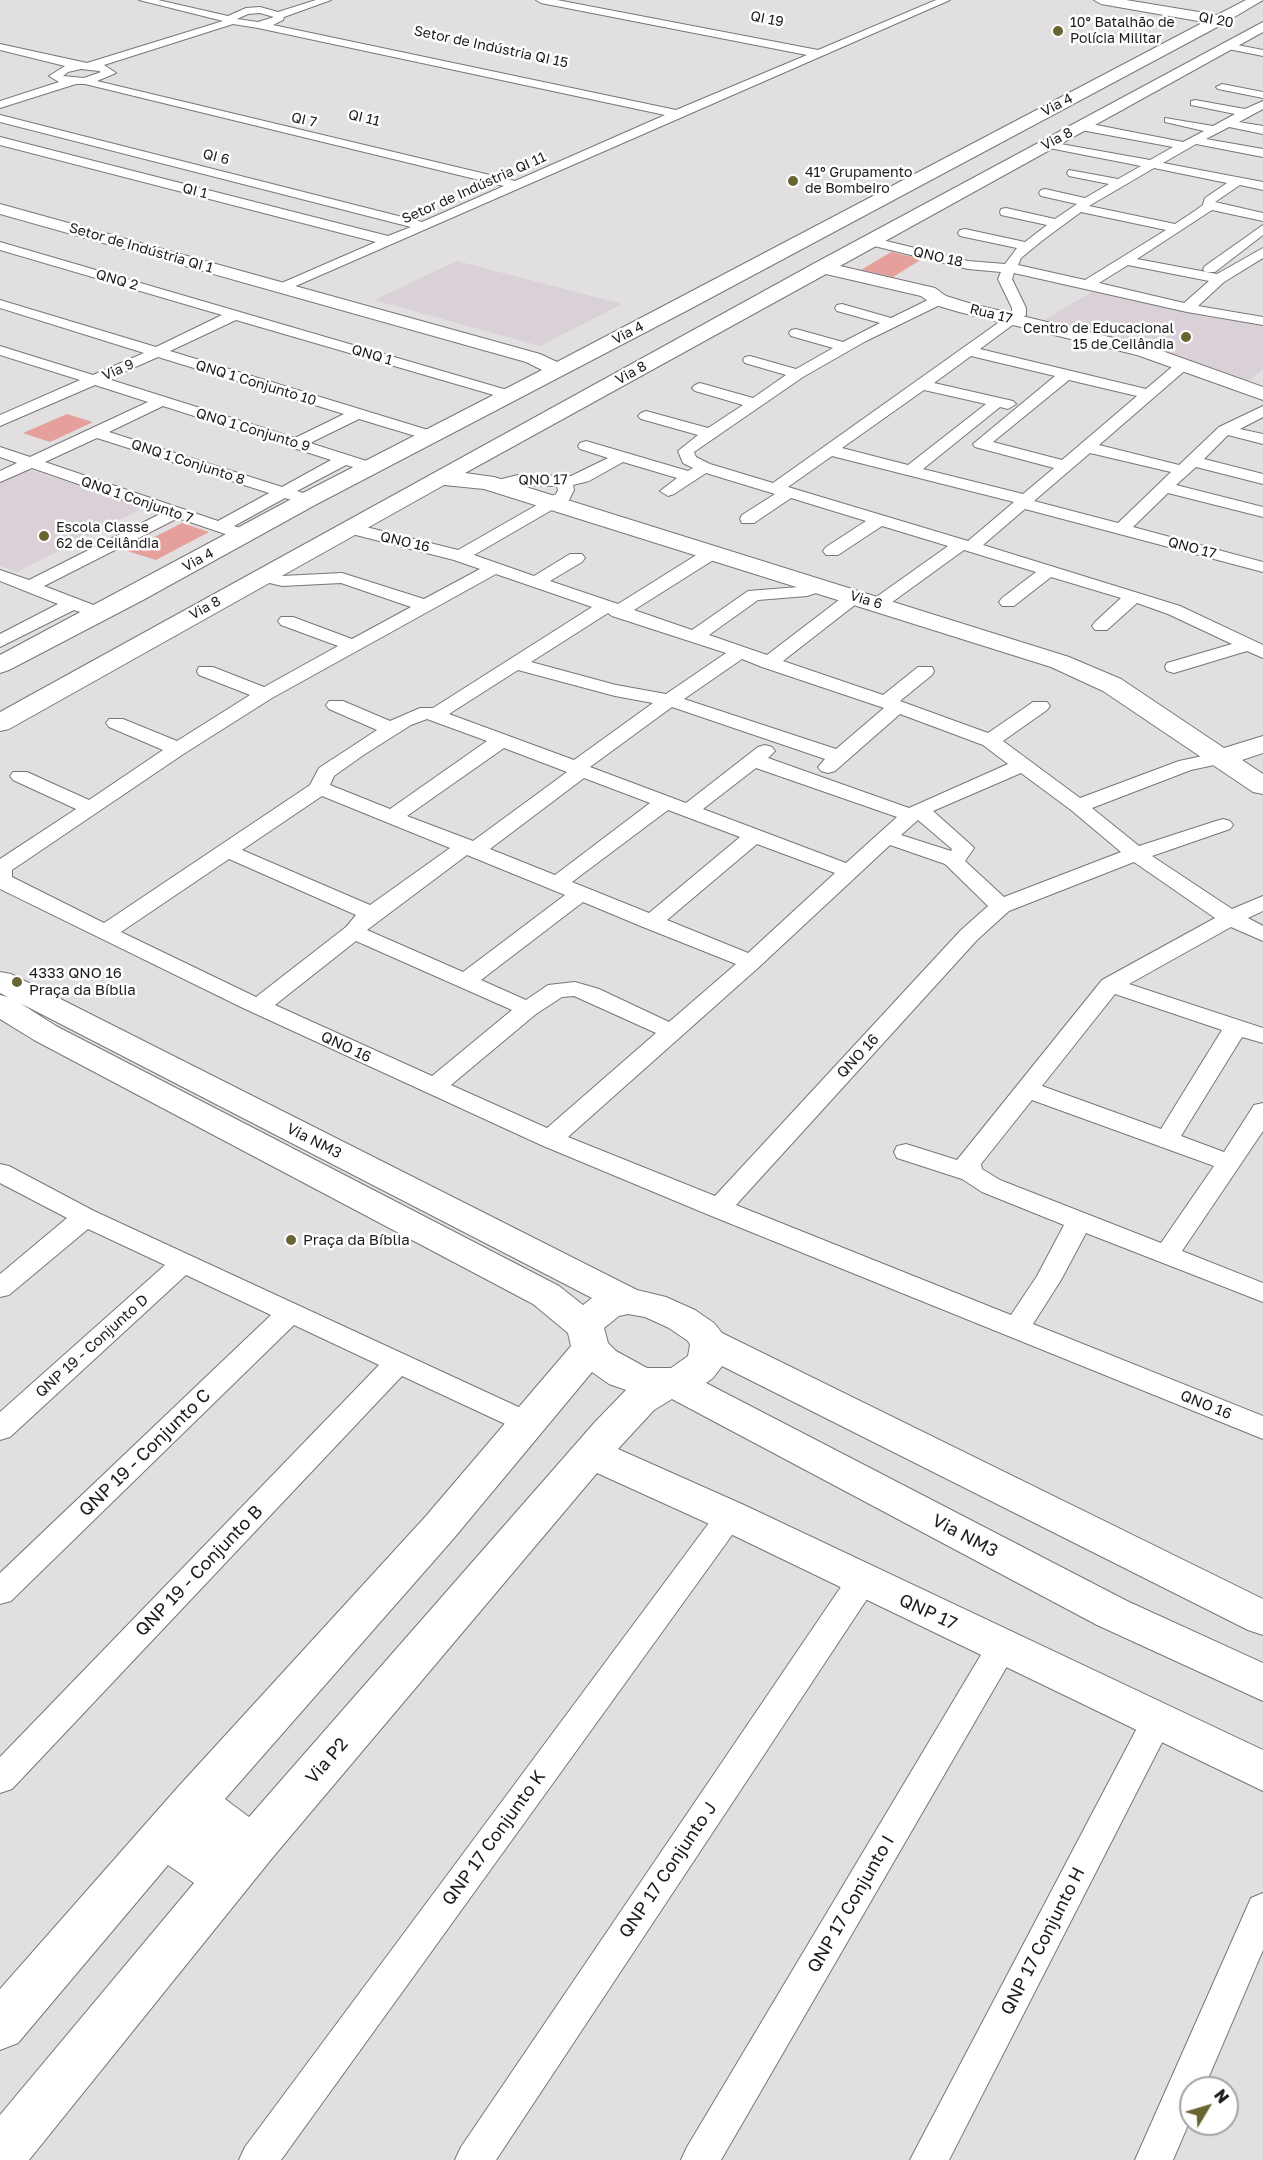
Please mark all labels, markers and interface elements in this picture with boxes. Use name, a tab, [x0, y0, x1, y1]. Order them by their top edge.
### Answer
street label: QI 19	[749, 8, 785, 30]
street label: QI 20	[1197, 9, 1235, 31]
place label: 10° Batalhão de Polícia Militar	[1070, 15, 1175, 48]
street label: Setor de Indústria QI 15	[412, 22, 570, 72]
marker: 10° Batalhão de Polícia Militar	[1051, 24, 1065, 38]
street label: Via 4	[1038, 90, 1076, 120]
street label: QI 11	[347, 106, 381, 130]
street label: QI 7	[290, 109, 318, 131]
street label: Via 8	[1038, 124, 1076, 154]
street label: QI 6	[201, 146, 231, 168]
street label: Setor de Indústria QI 11	[399, 149, 549, 227]
place label: 41º Grupamento de Bombeiro	[805, 165, 912, 198]
marker: 41º Grupamento de Bombeiro	[786, 174, 800, 188]
street label: QI 1	[181, 180, 209, 202]
street label: Setor de Indústria QI 1	[67, 219, 215, 277]
street label: QNO 18	[912, 243, 964, 271]
street label: QNQ 2	[94, 266, 140, 294]
street label: Rua 17	[968, 301, 1014, 327]
street label: Via 4	[609, 318, 647, 348]
place label: Centro de Educacional 15 de Ceilândia	[1023, 321, 1174, 354]
marker: Centro de Educacional 15 de Ceilândia	[1179, 330, 1193, 344]
street label: QNQ 1	[350, 341, 394, 369]
street label: Via 9	[100, 356, 136, 384]
street label: QNQ 1 Conjunto 10	[194, 357, 318, 409]
street label: Via 8	[612, 358, 650, 388]
street label: QNQ 1 Conjunto 9	[194, 405, 312, 455]
street label: QNQ 1 Conjunto 8	[129, 436, 247, 488]
street label: QNO 17	[518, 471, 568, 489]
street label: QNQ 1 Conjunto 7	[79, 473, 195, 527]
place label: Escola Classe 62 de Ceilândia	[56, 520, 159, 552]
street label: QNO 16	[379, 528, 431, 556]
marker: Escola Classe 62 de Ceilândia	[37, 529, 51, 543]
street label: QNO 17	[1166, 534, 1218, 562]
street label: Via 4	[179, 545, 217, 575]
street label: Via 6	[848, 587, 884, 613]
street label: Via 8	[186, 593, 224, 623]
place label: 4333 QNO 16 Praça da Bíblia	[29, 964, 136, 999]
marker: 4333 QNO 16 Praça da Bíblia	[10, 975, 24, 989]
street label: QNO 16	[318, 1027, 374, 1067]
street label: QNO 16	[833, 1030, 883, 1082]
street label: Via NM3	[283, 1120, 345, 1162]
place label: Praça da Bíblia	[303, 1231, 410, 1249]
marker: Praça da Bíblia	[284, 1233, 298, 1247]
street label: QNP 19 - Conjunto D	[32, 1291, 152, 1401]
street label: QNP 19 - Conjunto C	[75, 1385, 215, 1521]
street label: QNO 16	[1178, 1387, 1234, 1423]
street label: QNP 19 - Conjunto B	[131, 1501, 267, 1641]
street label: Via NM3	[928, 1510, 1002, 1562]
street label: QNP 17	[896, 1589, 960, 1635]
street label: Via P2	[301, 1734, 353, 1788]
street label: QNP 17 Conjunto K	[438, 1766, 550, 1910]
street label: QNP 17 Conjunto J	[615, 1798, 721, 1942]
street label: QNP 17 Conjunto I	[803, 1832, 899, 1976]
street label: QNP 17 Conjunto H	[996, 1864, 1090, 2018]
north arrow	[1179, 2076, 1239, 2136]
text: N	[1210, 2085, 1233, 2107]

